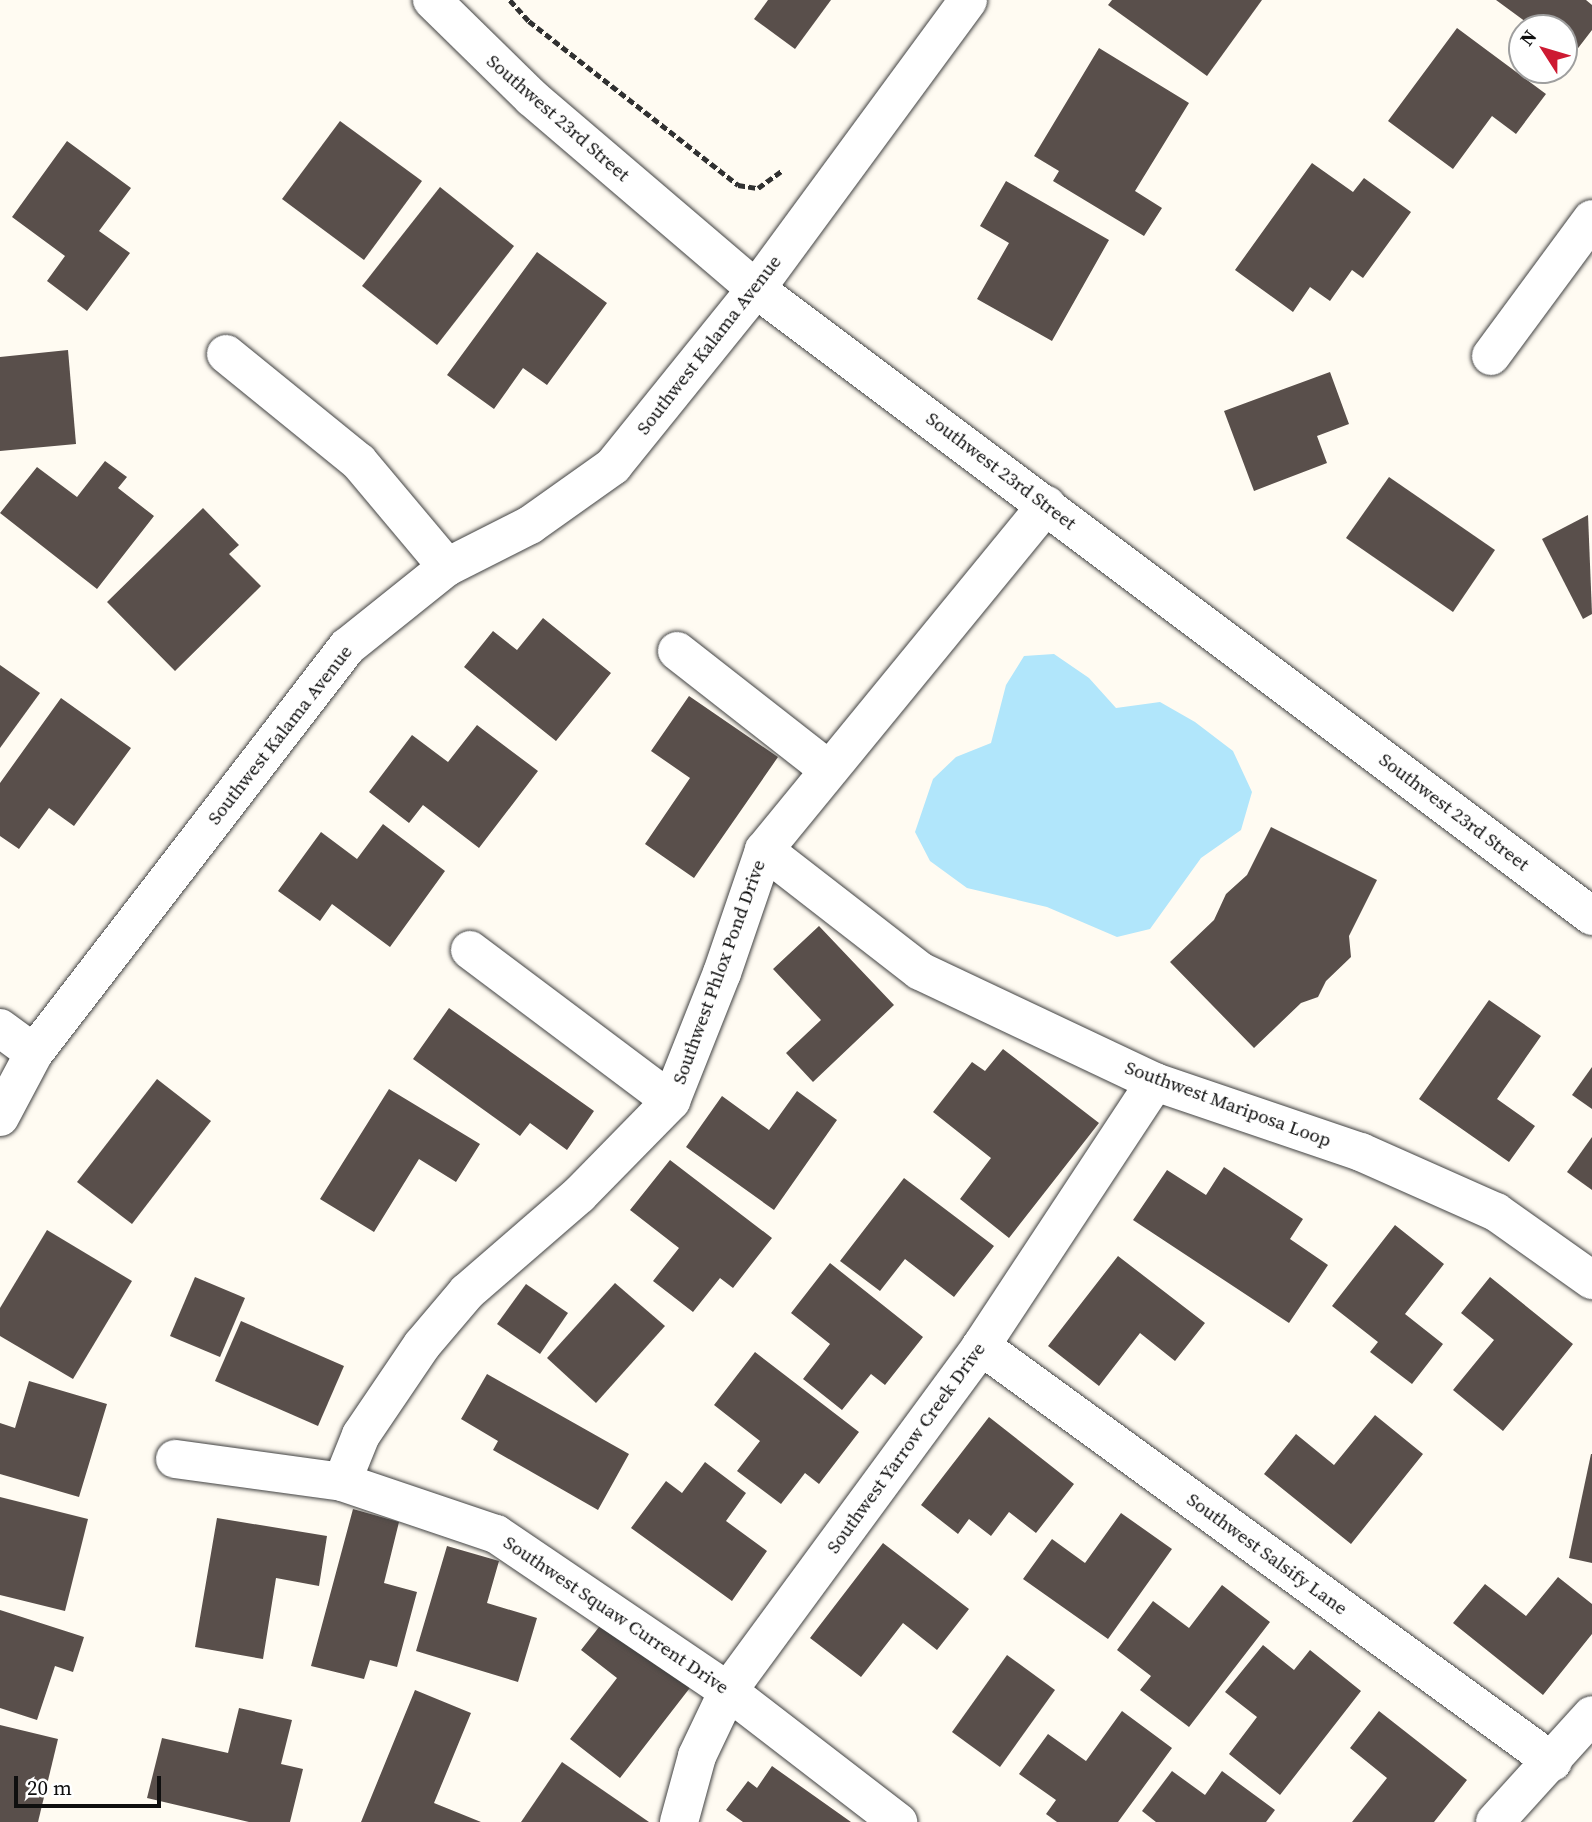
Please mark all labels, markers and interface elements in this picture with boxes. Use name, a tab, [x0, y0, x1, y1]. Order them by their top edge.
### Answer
north arrow	[1508, 14, 1578, 84]
text: N	[1513, 24, 1542, 51]
street label: Southwest 23rd Street	[482, 50, 634, 186]
street label: Southwest Kalama Avenue	[632, 251, 786, 439]
street label: Southwest 23rd Street	[922, 407, 1080, 535]
street label: Southwest Kalama Avenue	[203, 641, 357, 829]
street label: Southwest 23rd Street	[1375, 748, 1533, 876]
street label: Southwest Phlox Pond Drive	[668, 857, 770, 1087]
street label: Southwest Mariposa Loop	[1122, 1056, 1334, 1152]
street label: Southwest Yarrow Creek Drive	[822, 1338, 990, 1558]
street label: Southwest Salsify Lane	[1182, 1488, 1352, 1620]
street label: Southwest Squaw Current Drive	[499, 1531, 733, 1699]
scale bar	[18, 1762, 164, 1806]
text: 20 m	[27, 1773, 72, 1802]

